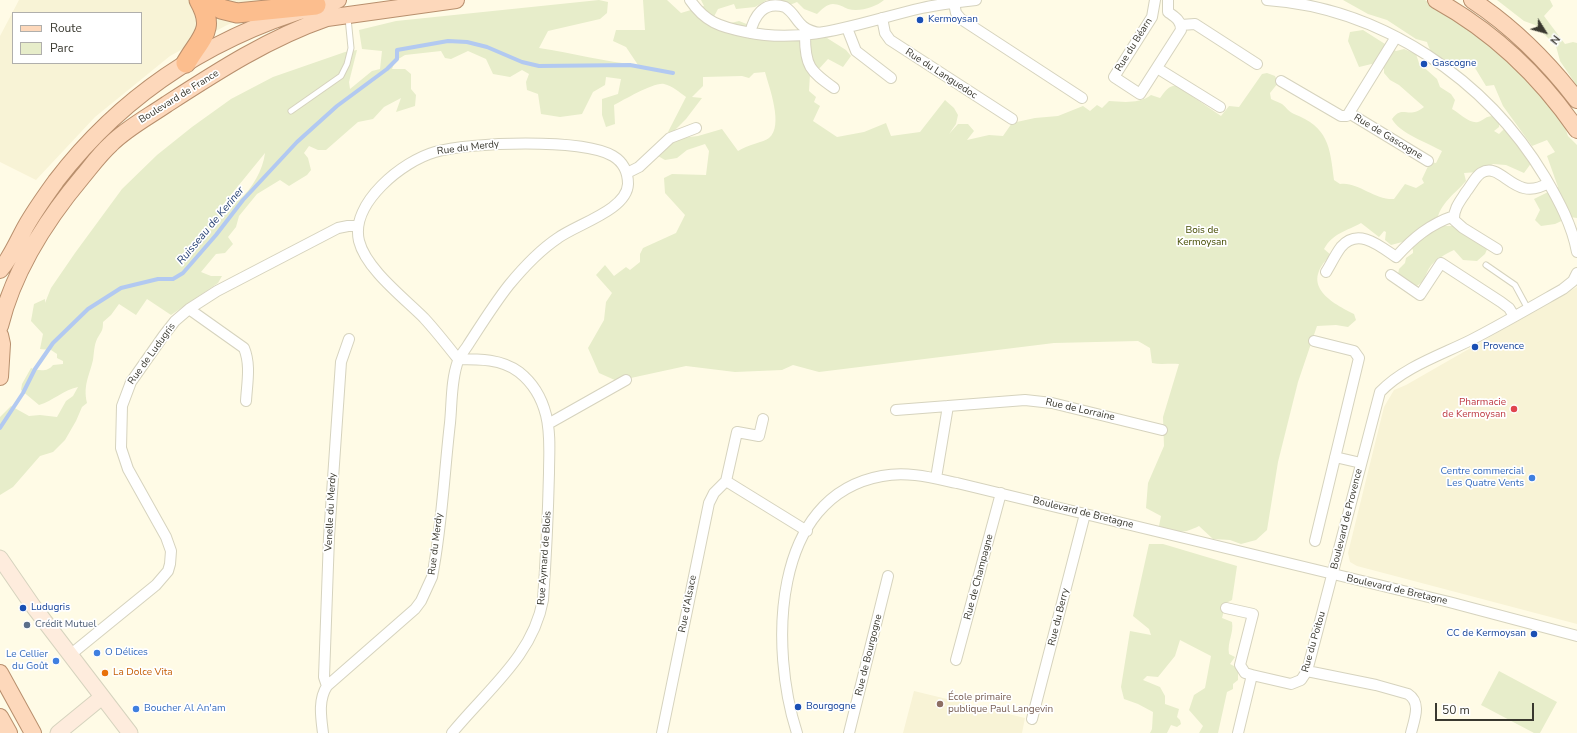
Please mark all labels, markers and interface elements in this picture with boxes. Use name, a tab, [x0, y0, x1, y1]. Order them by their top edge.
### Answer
legend	[12, 12, 142, 64]
north arrow	[1525, 12, 1565, 52]
place label: Kermoysan	[928, 14, 978, 26]
marker: Kermoysan	[915, 15, 925, 25]
street label: Rue du Béarn	[1113, 16, 1155, 74]
text: Route	[50, 20, 82, 36]
text: N	[1547, 32, 1563, 47]
text: Parc	[50, 40, 73, 56]
street label: Rue du Languedoc	[903, 46, 979, 102]
place label: Gascogne	[1432, 58, 1476, 70]
marker: Gascogne	[1419, 59, 1429, 69]
street label: Boulevard de France	[137, 68, 221, 126]
street label: Rue de Gascogne	[1351, 112, 1425, 162]
street label: Rue du Merdy	[436, 138, 500, 158]
water label: Ruisseau de Keriner	[175, 184, 247, 268]
park label: Bois de Kermoysan	[1177, 225, 1227, 248]
street label: Rue de Ludugris	[126, 321, 178, 387]
place label: Provence	[1483, 341, 1524, 353]
marker: Provence	[1470, 342, 1480, 352]
street label: Rue de Lorraine	[1044, 396, 1116, 424]
place label: Pharmacie de Kermoysan	[1442, 397, 1506, 420]
marker: Pharmacie de Kermoysan	[1509, 404, 1519, 414]
place label: Centre commercial Les Quatre Vents	[1440, 466, 1524, 490]
street label: Boulevard de Provence	[1329, 467, 1365, 571]
street label: Venelle du Merdy	[323, 472, 339, 552]
marker: Centre commercial Les Quatre Vents	[1527, 473, 1537, 483]
street label: Boulevard de Bretagne	[1031, 495, 1135, 531]
street label: Rue Aymard de Blois	[536, 511, 554, 605]
street label: Rue du Merdy	[426, 512, 446, 576]
street label: Rue de Champagne	[962, 533, 996, 621]
street label: Boulevard de Bretagne	[1345, 573, 1449, 607]
street label: Rue d'Alsace	[677, 574, 699, 634]
street label: Rue du Berry	[1046, 587, 1072, 647]
place label: Ludugris	[31, 602, 70, 614]
marker: Ludugris	[18, 603, 28, 613]
street label: Rue du Poitou	[1300, 610, 1328, 674]
street label: Rue de Bourgogne	[853, 613, 885, 697]
place label: Crédit Mutuel	[35, 619, 96, 631]
marker: Crédit Mutuel	[22, 620, 32, 630]
place label: CC de Kermoysan	[1447, 628, 1526, 640]
marker: CC de Kermoysan	[1529, 629, 1539, 639]
place label: O Délices	[105, 647, 148, 659]
marker: O Délices	[92, 648, 102, 658]
place label: Le Cellier du Goût	[6, 649, 48, 672]
marker: Le Cellier du Goût	[51, 656, 61, 666]
place label: La Dolce Vita	[113, 667, 173, 679]
marker: La Dolce Vita	[100, 668, 110, 678]
place label: École primaire publique Paul Langevin	[948, 692, 1053, 716]
scale bar	[1437, 695, 1536, 721]
marker: École primaire publique Paul Langevin	[935, 699, 945, 709]
place label: Bourgogne	[806, 701, 856, 713]
marker: Bourgogne	[793, 702, 803, 712]
text: 50 m	[1442, 702, 1470, 718]
place label: Boucher Al An'am	[144, 703, 226, 715]
marker: Boucher Al An'am	[131, 704, 141, 714]

